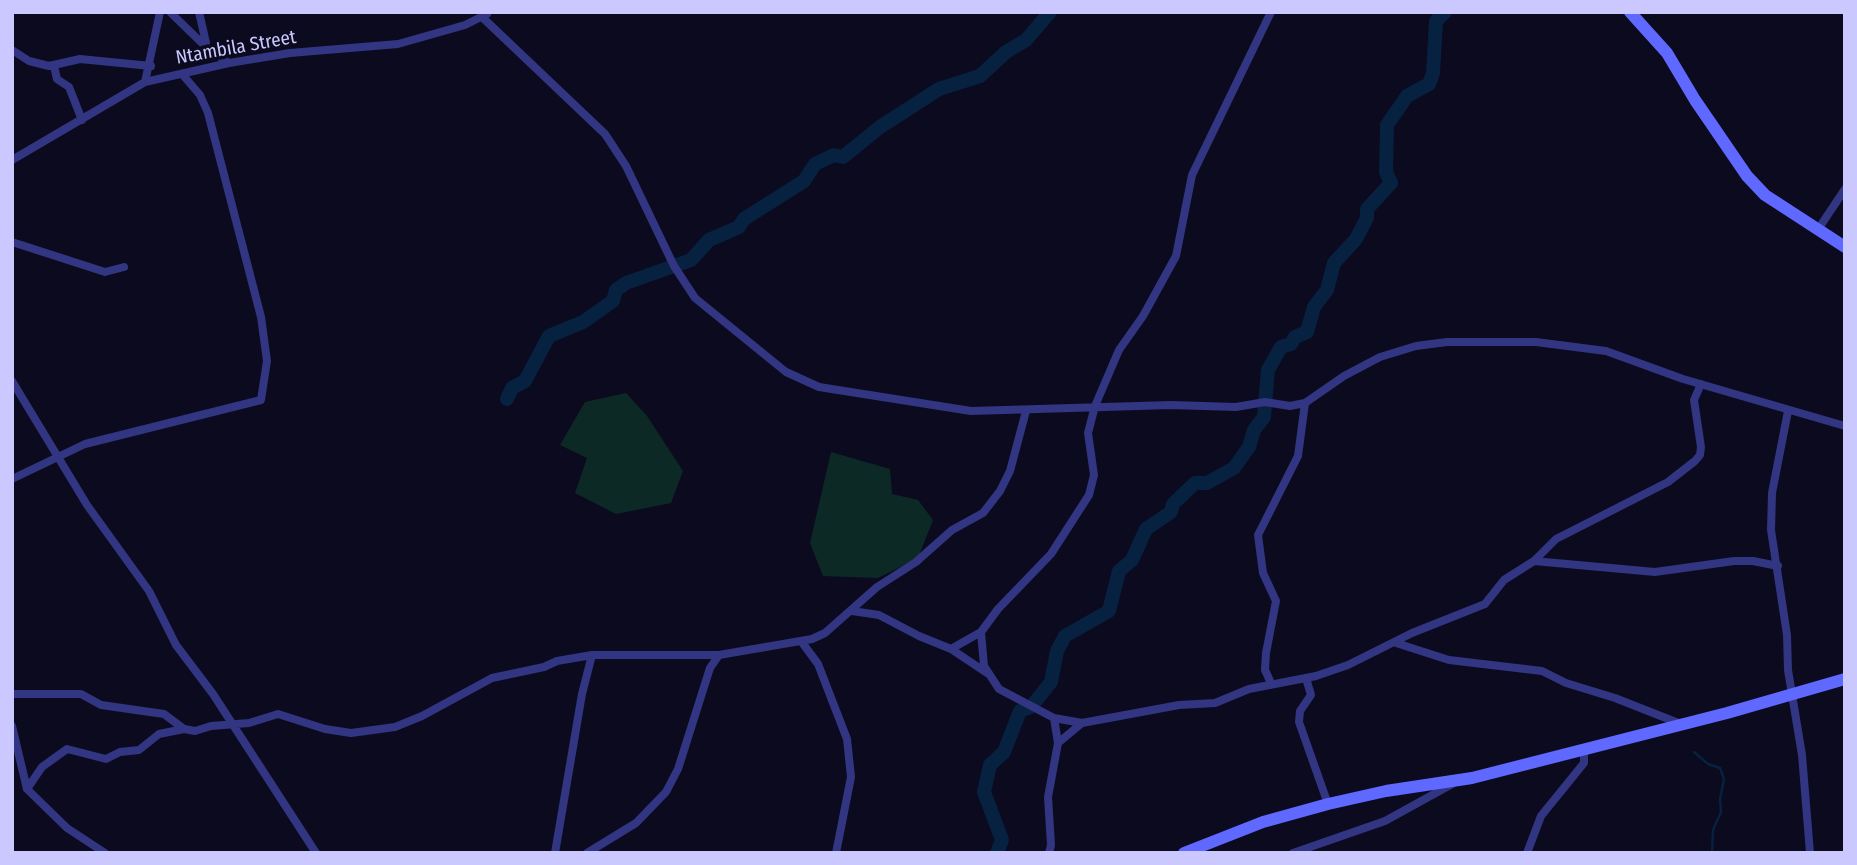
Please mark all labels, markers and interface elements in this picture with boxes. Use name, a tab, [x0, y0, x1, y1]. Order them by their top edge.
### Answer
street label: Ntambila Street	[174, 26, 298, 70]

